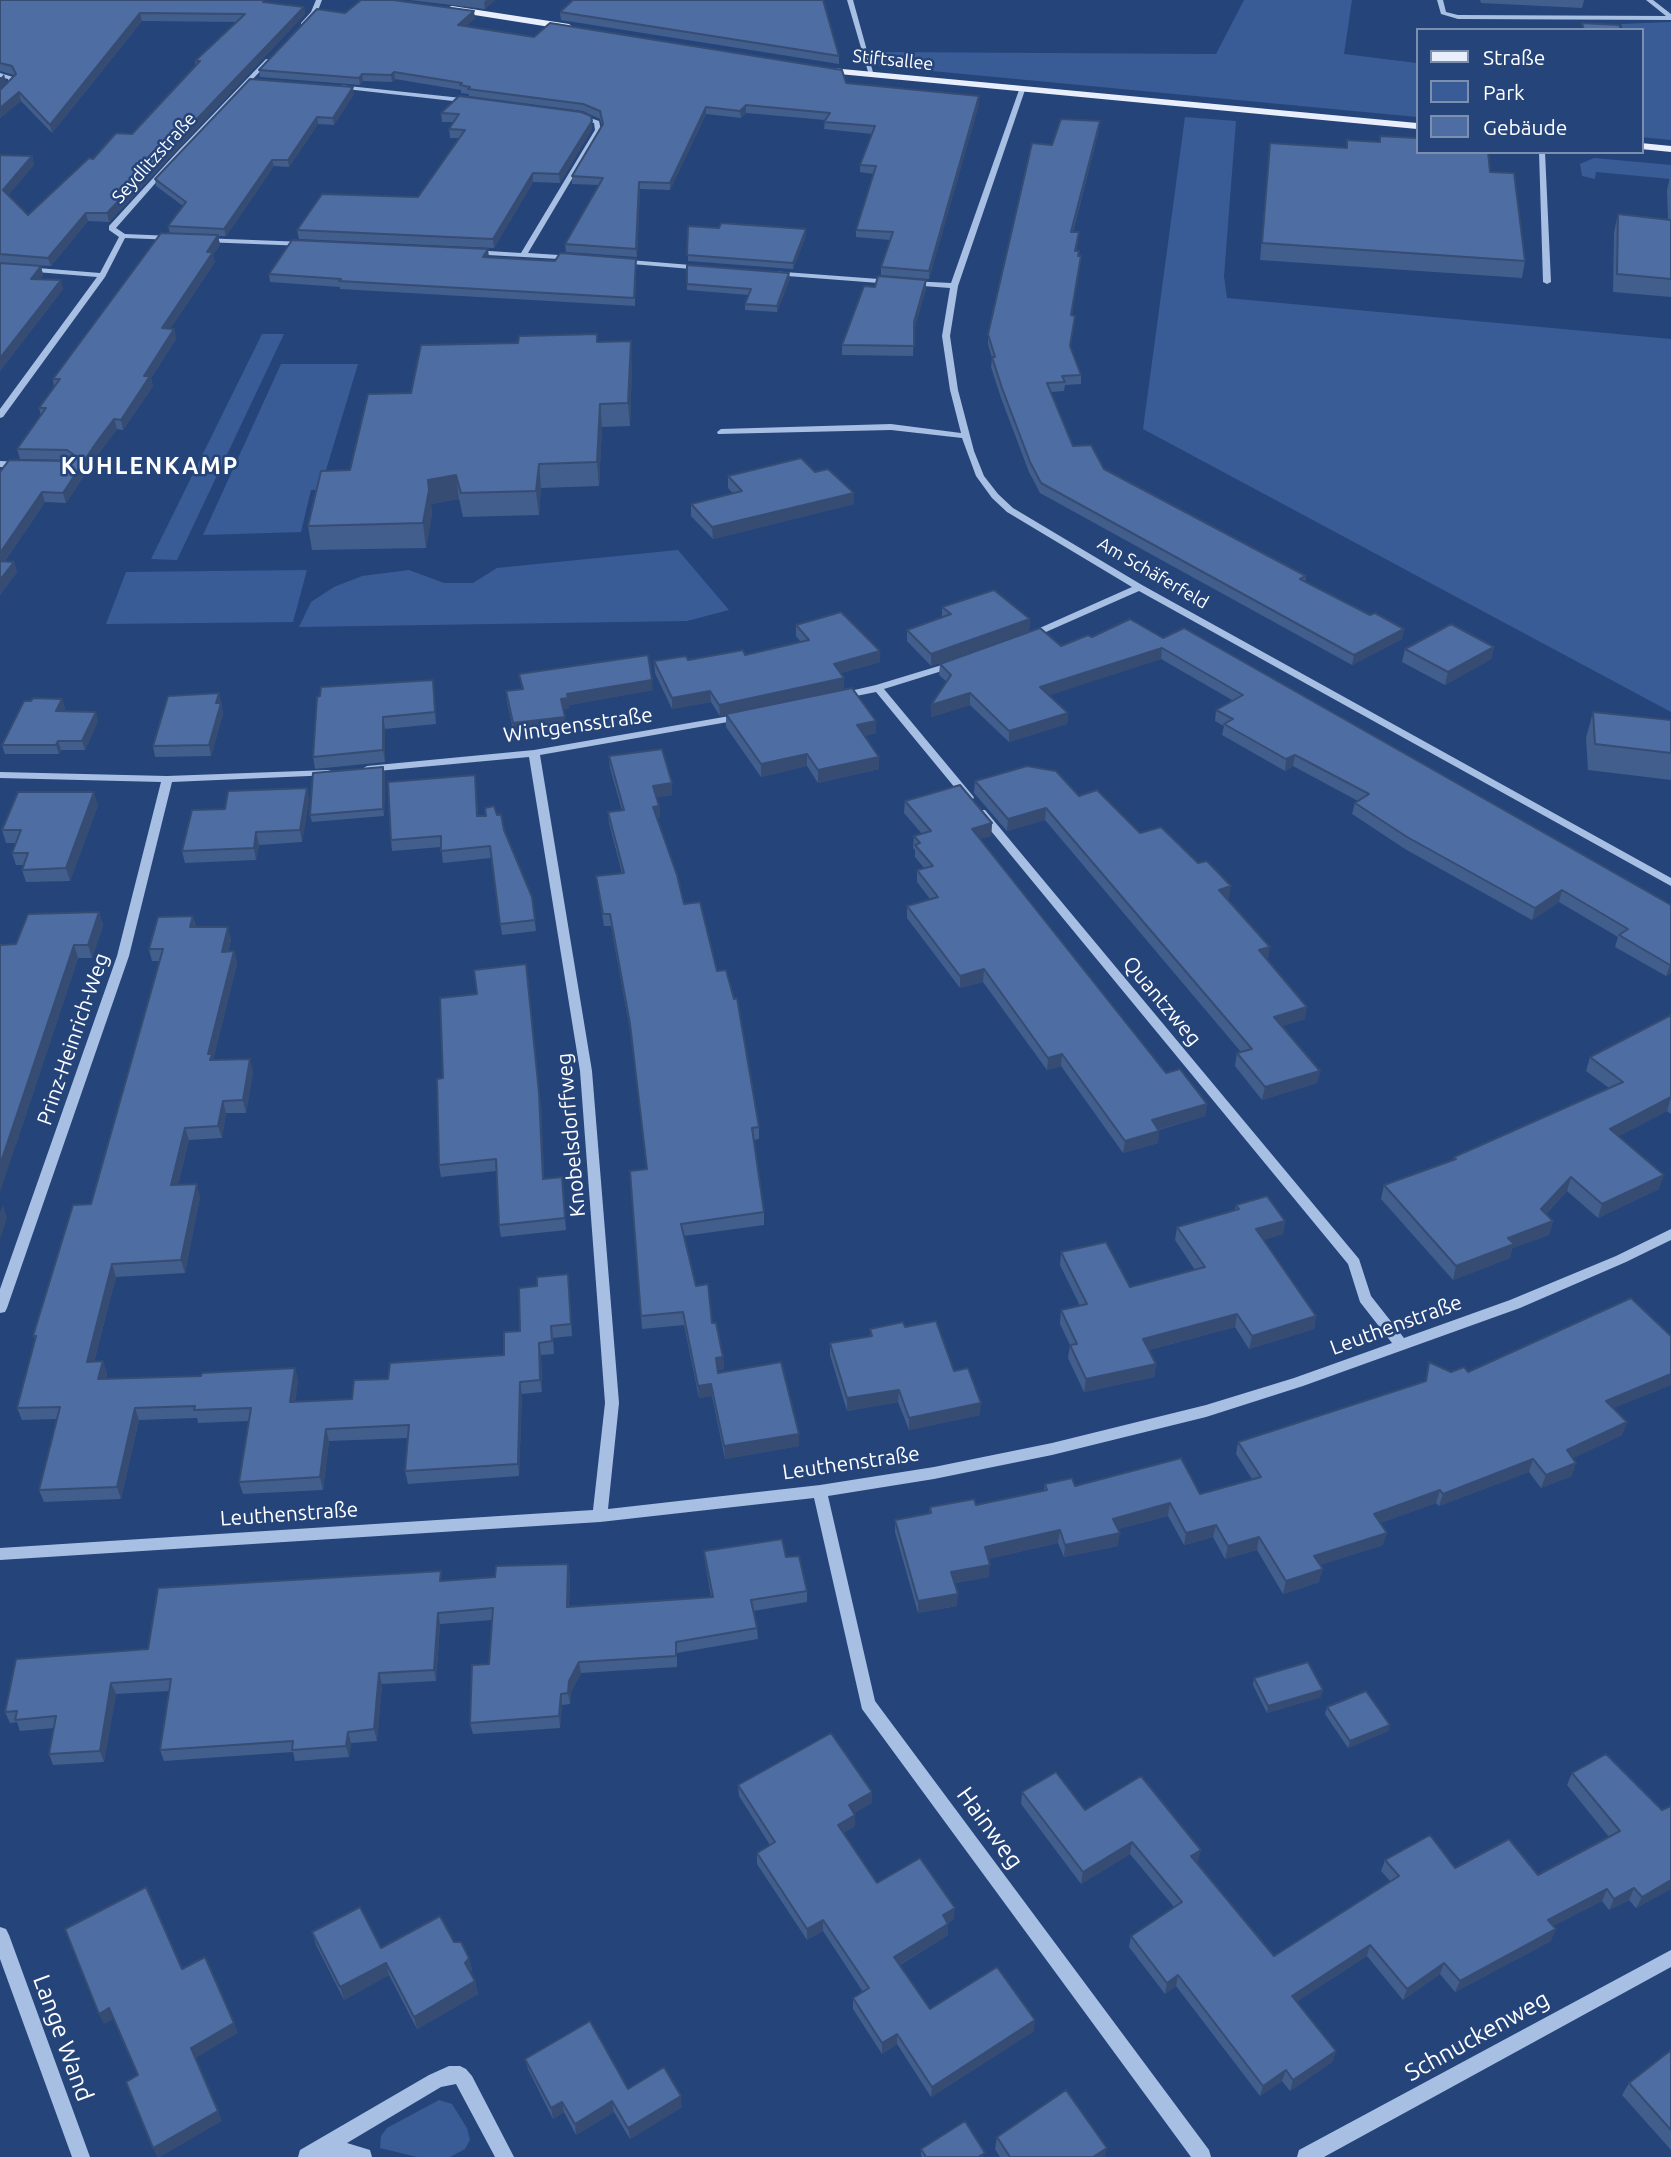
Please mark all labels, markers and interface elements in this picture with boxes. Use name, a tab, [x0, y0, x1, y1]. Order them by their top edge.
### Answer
legend	[1416, 28, 1643, 154]
street label: Stiftsallee	[852, 45, 934, 75]
text: Straße	[1483, 45, 1545, 69]
text: Park	[1483, 80, 1525, 104]
street label: Seydlitzstraße	[108, 108, 200, 208]
text: Gebäude	[1483, 115, 1567, 139]
district label: KUHLENKAMP	[62, 452, 238, 480]
street label: Am Schäferfeld	[1094, 533, 1212, 613]
street label: Wintgensstraße	[502, 702, 654, 748]
street label: Prinz-Heinrich-Weg	[32, 950, 114, 1128]
street label: Quantzweg	[1117, 951, 1207, 1051]
street label: Knobelsdorffweg	[551, 1052, 591, 1218]
street label: Leuthenstraße	[1327, 1289, 1465, 1361]
street label: Leuthenstraße	[781, 1441, 921, 1485]
street label: Leuthenstraße	[219, 1497, 359, 1531]
street label: Hainweg	[951, 1781, 1029, 1875]
street label: Lange Wand	[27, 1971, 99, 2105]
street label: Schnuckenweg	[1400, 1985, 1554, 2087]

